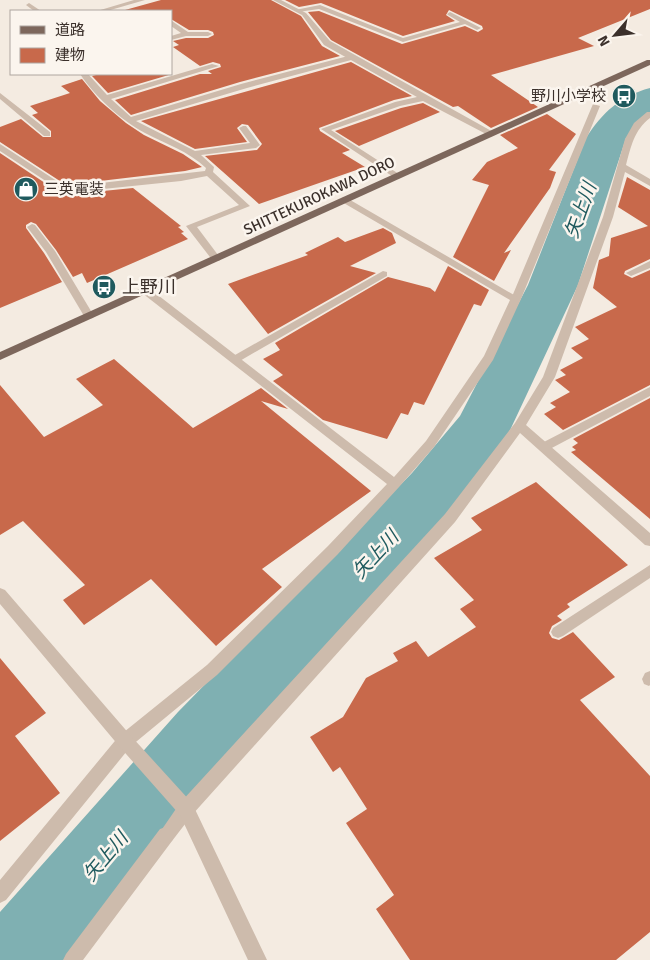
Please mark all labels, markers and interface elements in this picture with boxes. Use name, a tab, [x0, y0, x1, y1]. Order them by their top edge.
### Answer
legend	[10, 10, 172, 75]
north arrow	[590, 10, 640, 60]
text: 道路	[55, 21, 85, 39]
text: N	[594, 33, 614, 49]
text: 建物	[55, 46, 85, 64]
bus stop icon: 野川小学校	[611, 83, 637, 109]
place label: 野川小学校	[531, 87, 606, 105]
street label: SHITTEKUROKAWA DORO	[240, 153, 398, 239]
shop icon: 三英電装	[13, 176, 39, 202]
water label: 矢上川	[560, 178, 603, 241]
place label: 三英電装	[44, 180, 104, 198]
bus stop icon: 上野川	[91, 274, 117, 300]
place label: 上野川	[122, 276, 176, 298]
water label: 矢上川	[348, 524, 405, 584]
water label: 矢上川	[78, 826, 135, 886]

